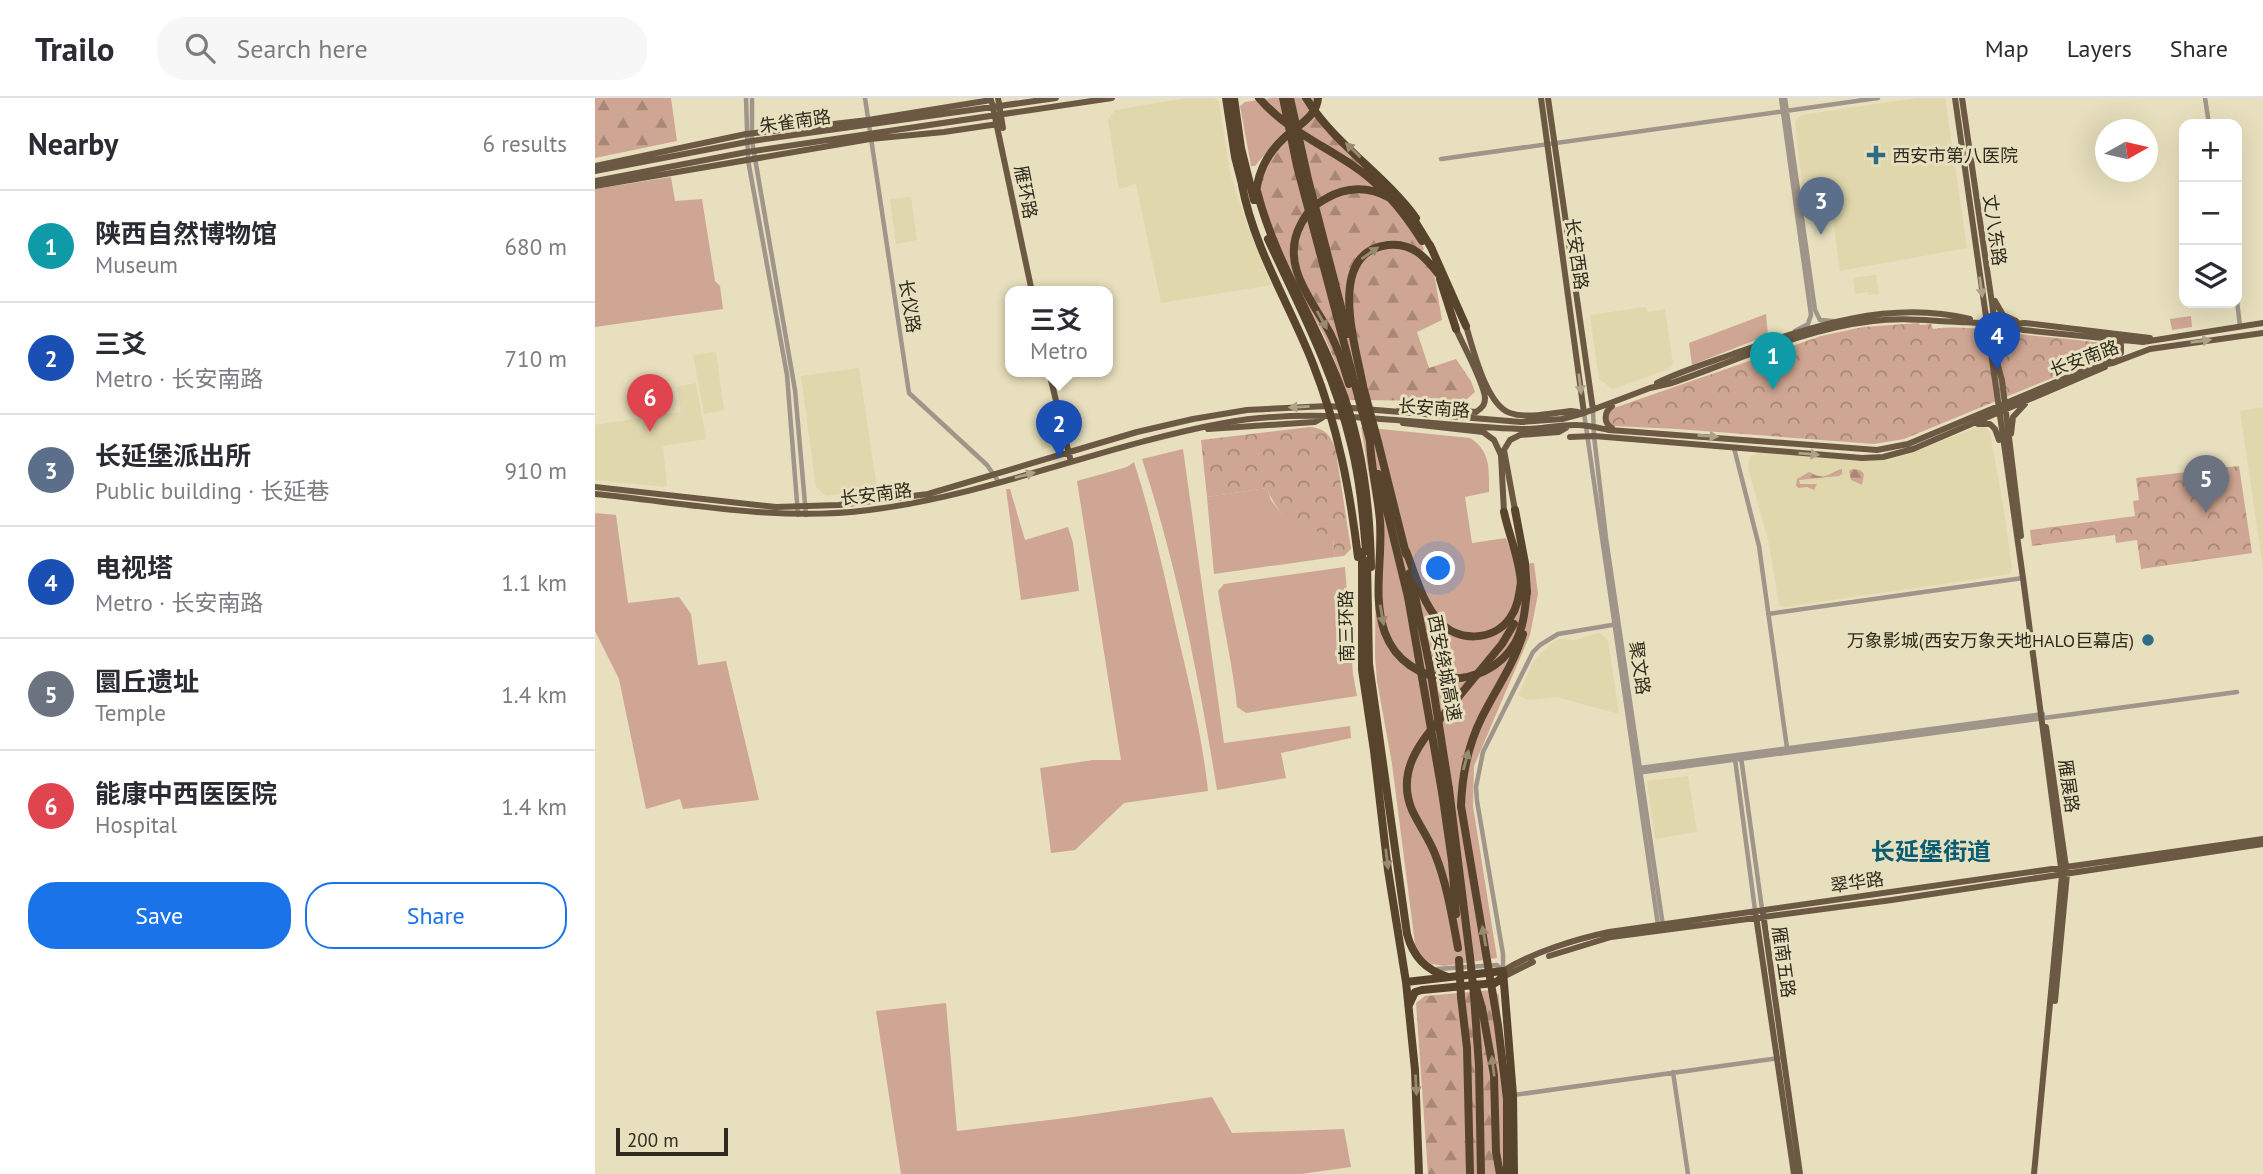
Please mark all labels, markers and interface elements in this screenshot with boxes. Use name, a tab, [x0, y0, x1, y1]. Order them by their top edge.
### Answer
search box	[157, 17, 647, 80]
text: Trailo	[35, 27, 115, 70]
icon: search	[181, 29, 219, 67]
text: Search here	[237, 32, 368, 65]
text: Map	[1985, 33, 2029, 64]
text: Layers	[2067, 33, 2132, 64]
text: Share	[2170, 33, 2228, 64]
street label: 朱雀南路	[758, 105, 832, 137]
north arrow	[2095, 119, 2158, 182]
map controls	[2179, 119, 2242, 308]
button: +	[2179, 119, 2242, 182]
text: Nearby	[28, 124, 118, 163]
text: 6 results	[483, 129, 567, 158]
one-way arrow	[1345, 143, 1362, 159]
place label: 西安市第八医院	[1892, 144, 2018, 167]
marker: 西安市第八医院	[1866, 145, 1886, 165]
street label: 雁环路	[1010, 163, 1042, 221]
pin: 3	[1798, 177, 1844, 235]
button: −	[2179, 182, 2242, 245]
street label: 丈八东路	[1979, 193, 2011, 267]
text: 陕西自然博物馆	[95, 217, 277, 250]
street label: 长安西路	[1561, 217, 1593, 291]
text: 1	[44, 232, 58, 261]
text: 680 m	[505, 232, 567, 261]
button: layers	[2179, 245, 2242, 308]
one-way arrow	[1360, 246, 1379, 260]
text: Museum	[95, 250, 178, 279]
one-way arrow	[1975, 276, 1986, 298]
street label: 长仪路	[894, 278, 926, 334]
popup	[1005, 286, 1113, 377]
text: 三爻	[1030, 303, 1082, 336]
one-way arrow	[1316, 310, 1328, 330]
pin: 4	[1974, 312, 2020, 370]
text: 三爻	[95, 327, 147, 360]
pin: 1	[1750, 332, 1796, 390]
street label: 长安南路	[2046, 335, 2122, 381]
text: Metro	[1030, 336, 1088, 365]
one-way arrow	[2190, 336, 2212, 347]
text: 2	[44, 344, 58, 373]
text: 710 m	[505, 344, 567, 373]
text: Metro · 长安南路	[95, 364, 263, 393]
one-way arrow	[1574, 373, 1585, 395]
pin: 6	[627, 374, 673, 432]
street label: 长安南路	[1397, 394, 1471, 422]
pin: 2	[1036, 400, 1082, 458]
one-way arrow	[1287, 401, 1309, 412]
one-way arrow	[1697, 431, 1719, 442]
text: 长延堡派出所	[95, 439, 251, 472]
one-way arrow	[1798, 449, 1820, 460]
pin: 5	[2183, 455, 2229, 513]
text: 3	[44, 456, 58, 485]
text: 910 m	[505, 456, 567, 485]
one-way arrow	[1015, 469, 1036, 479]
text: Public building · 长延巷	[95, 476, 329, 505]
street label: 长安南路	[839, 478, 913, 510]
text: 电视塔	[95, 551, 173, 584]
your location	[1421, 551, 1455, 585]
text: 4	[44, 568, 58, 597]
text: 1.1 km	[501, 568, 567, 597]
text: Metro · 长安南路	[95, 588, 263, 617]
street label: 南三环路	[1334, 590, 1358, 662]
one-way arrow	[1377, 604, 1388, 626]
street label: 西安绕城高速	[1423, 613, 1467, 723]
place label: 万象影城(西安万象天地HALO巨幕店)	[1847, 629, 2134, 652]
marker: 万象影城(西安万象天地HALO巨幕店)	[2140, 632, 2156, 648]
street label: 聚文路	[1625, 640, 1655, 696]
text: 圜丘遗址	[95, 665, 199, 698]
text: 5	[44, 680, 58, 709]
text: 1.4 km	[501, 680, 567, 709]
text: Temple	[95, 698, 166, 727]
one-way arrow	[1461, 749, 1472, 771]
street label: 雁展路	[2054, 758, 2084, 814]
text: 能康中西医医院	[95, 777, 277, 810]
text: 6	[44, 792, 58, 821]
text: 1.4 km	[501, 792, 567, 821]
text: Hospital	[95, 810, 177, 839]
district label: 长延堡街道	[1871, 836, 1991, 867]
one-way arrow	[1381, 849, 1392, 871]
street label: 翠华路	[1829, 867, 1885, 897]
button: Save	[28, 882, 291, 949]
button: Share	[305, 882, 567, 949]
one-way arrow	[1478, 925, 1489, 947]
street label: 雁南五路	[1768, 925, 1800, 999]
one-way arrow	[1487, 1055, 1498, 1077]
one-way arrow	[1411, 1074, 1422, 1096]
scale bar	[616, 1125, 728, 1157]
text: 200 m	[627, 1128, 679, 1152]

